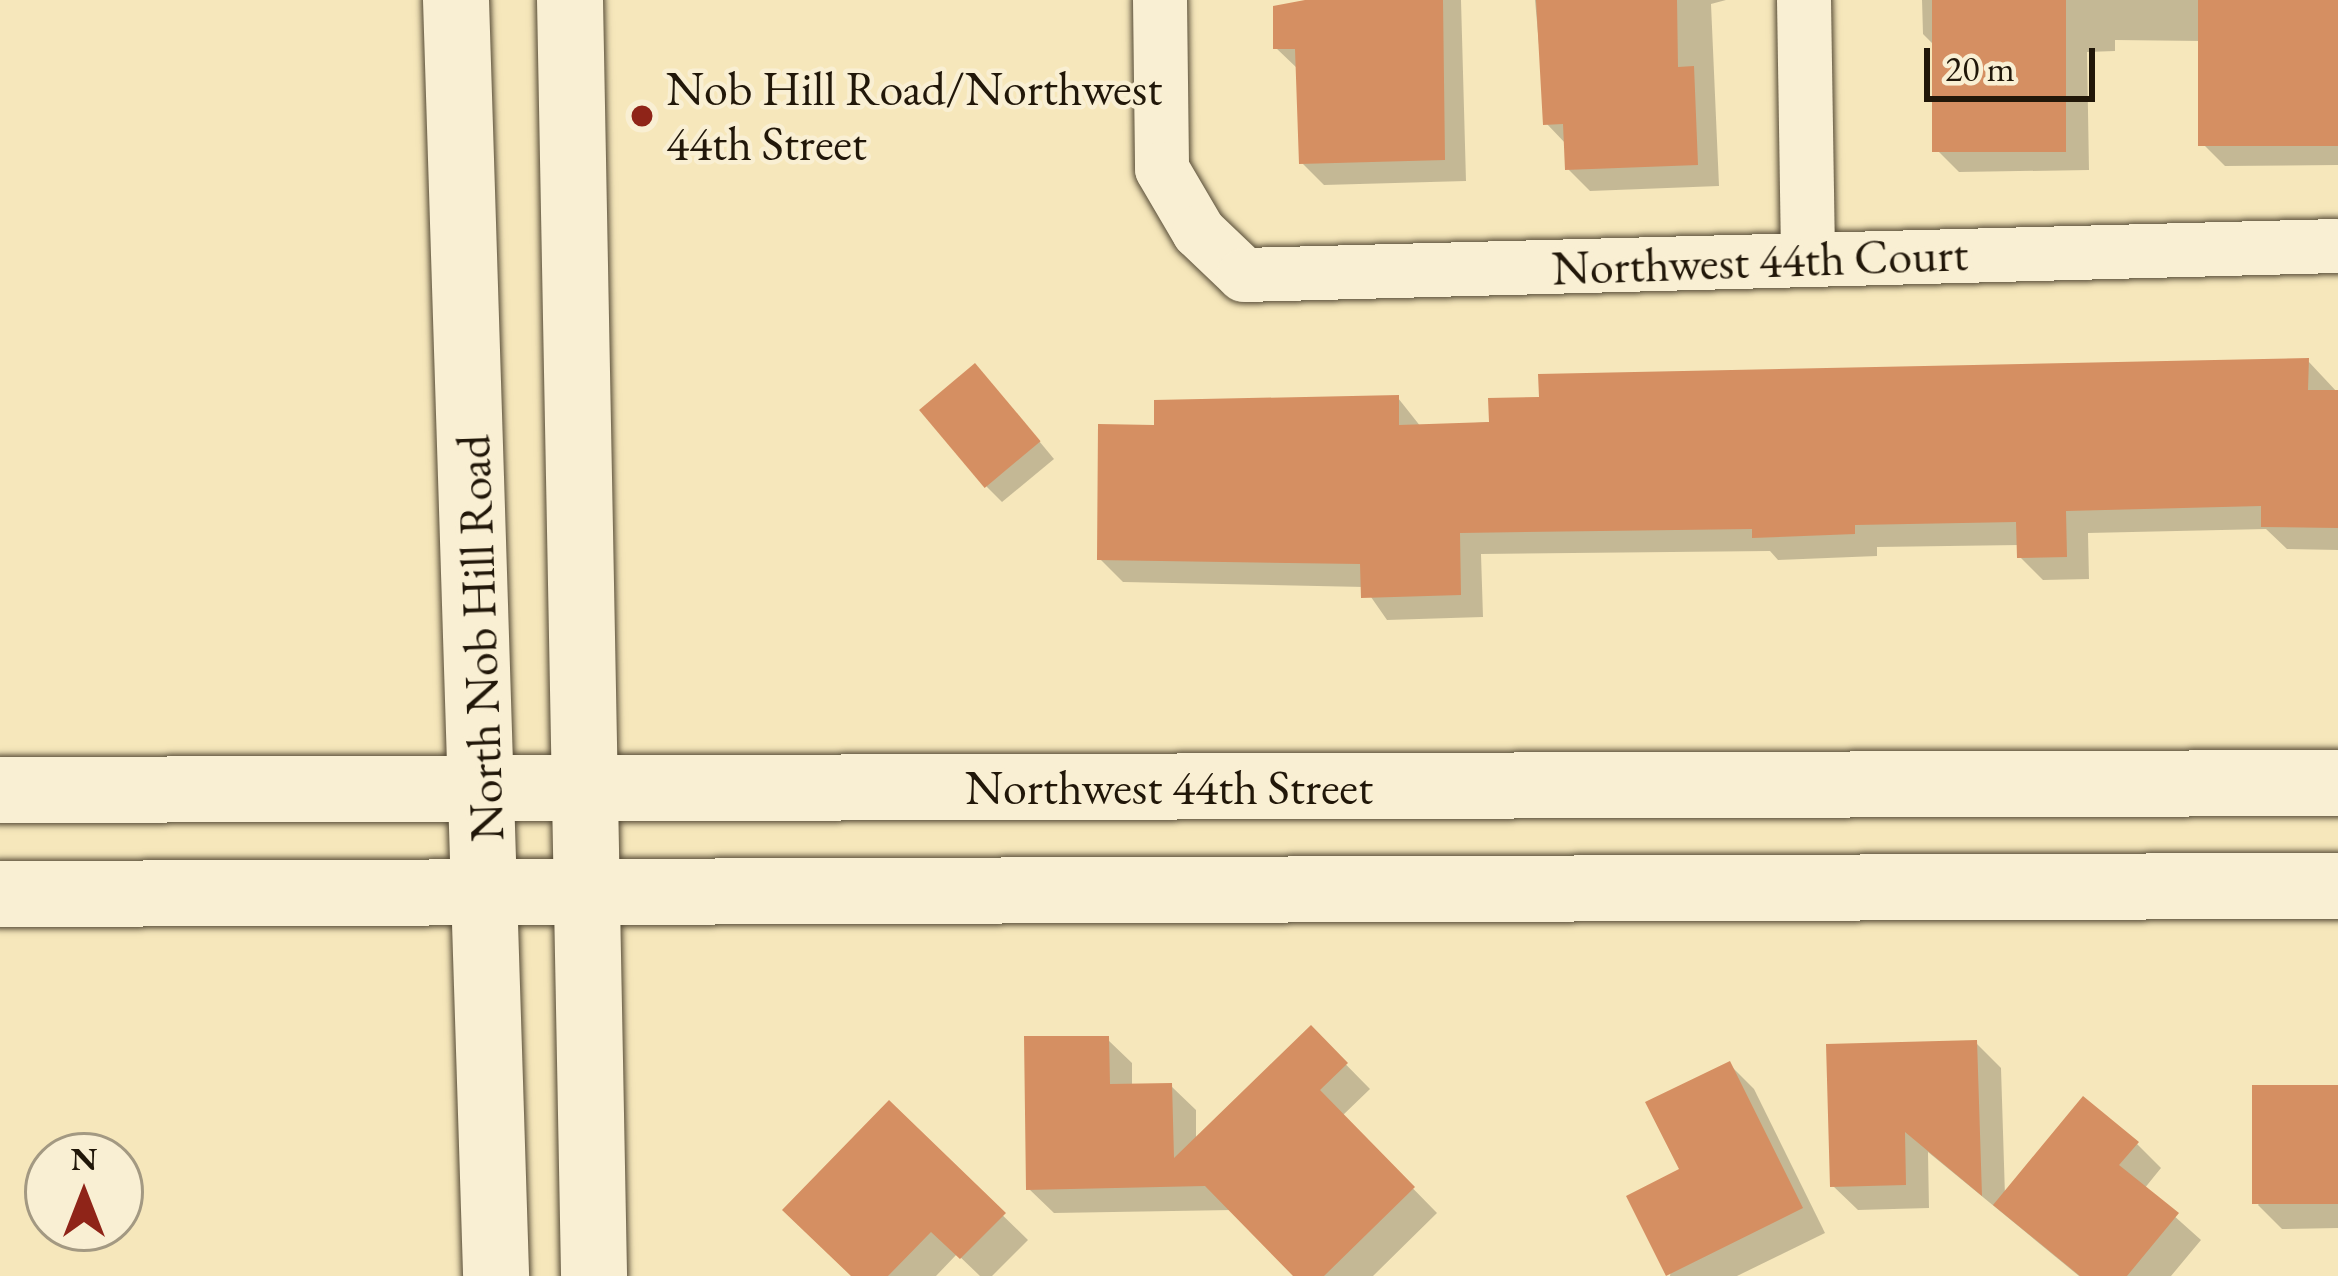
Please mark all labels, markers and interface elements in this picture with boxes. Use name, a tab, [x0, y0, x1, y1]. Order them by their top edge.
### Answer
scale bar	[1930, 24, 2101, 98]
text: 20 m	[1945, 45, 2015, 92]
place label: Nob Hill Road/Northwest 44th Street	[666, 59, 1162, 172]
marker: Nob Hill Road/Northwest 44th Street	[629, 103, 655, 129]
street label: Northwest 44th Court	[1551, 225, 1969, 297]
street label: North Nob Hill Road	[444, 434, 516, 842]
street label: Northwest 44th Street	[965, 759, 1373, 817]
north arrow	[24, 1132, 144, 1252]
text: N	[71, 1137, 97, 1180]

